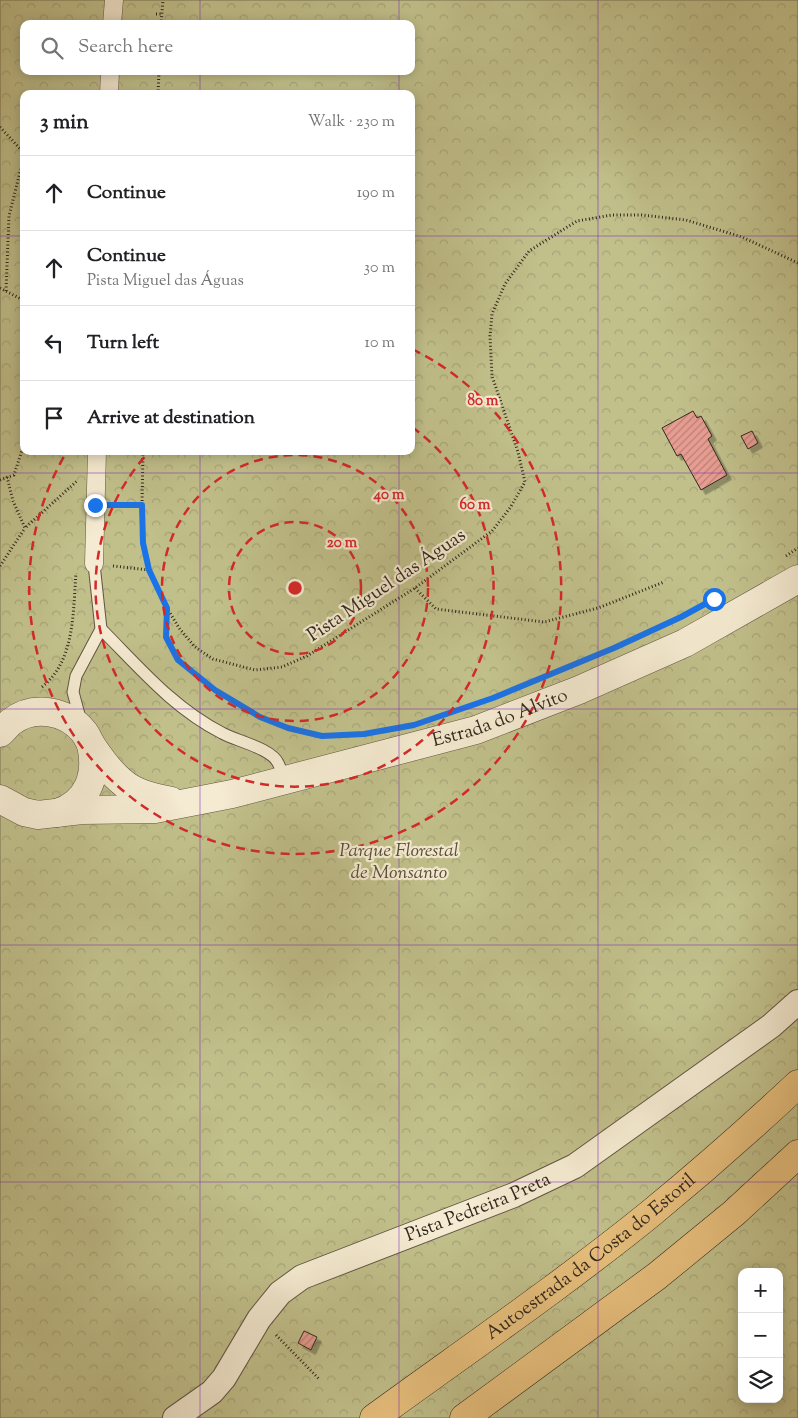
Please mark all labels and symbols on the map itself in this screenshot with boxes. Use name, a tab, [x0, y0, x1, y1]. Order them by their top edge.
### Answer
text: 80 m	[467, 391, 499, 412]
text: 40 m	[373, 485, 405, 506]
route end	[84, 494, 107, 517]
text: 60 m	[460, 495, 491, 516]
street label: Pista Miguel das Águas	[302, 523, 472, 649]
text: 20 m	[327, 533, 358, 554]
centre of rings	[286, 579, 304, 597]
route start	[703, 588, 726, 611]
street label: Estrada do Alvito	[429, 682, 572, 754]
park label: Parque Florestal de Monsanto	[339, 838, 459, 887]
street label: Pista Pedreira Preta	[401, 1166, 555, 1249]
street label: Autoestrada da Costa do Estoril	[480, 1168, 702, 1347]

